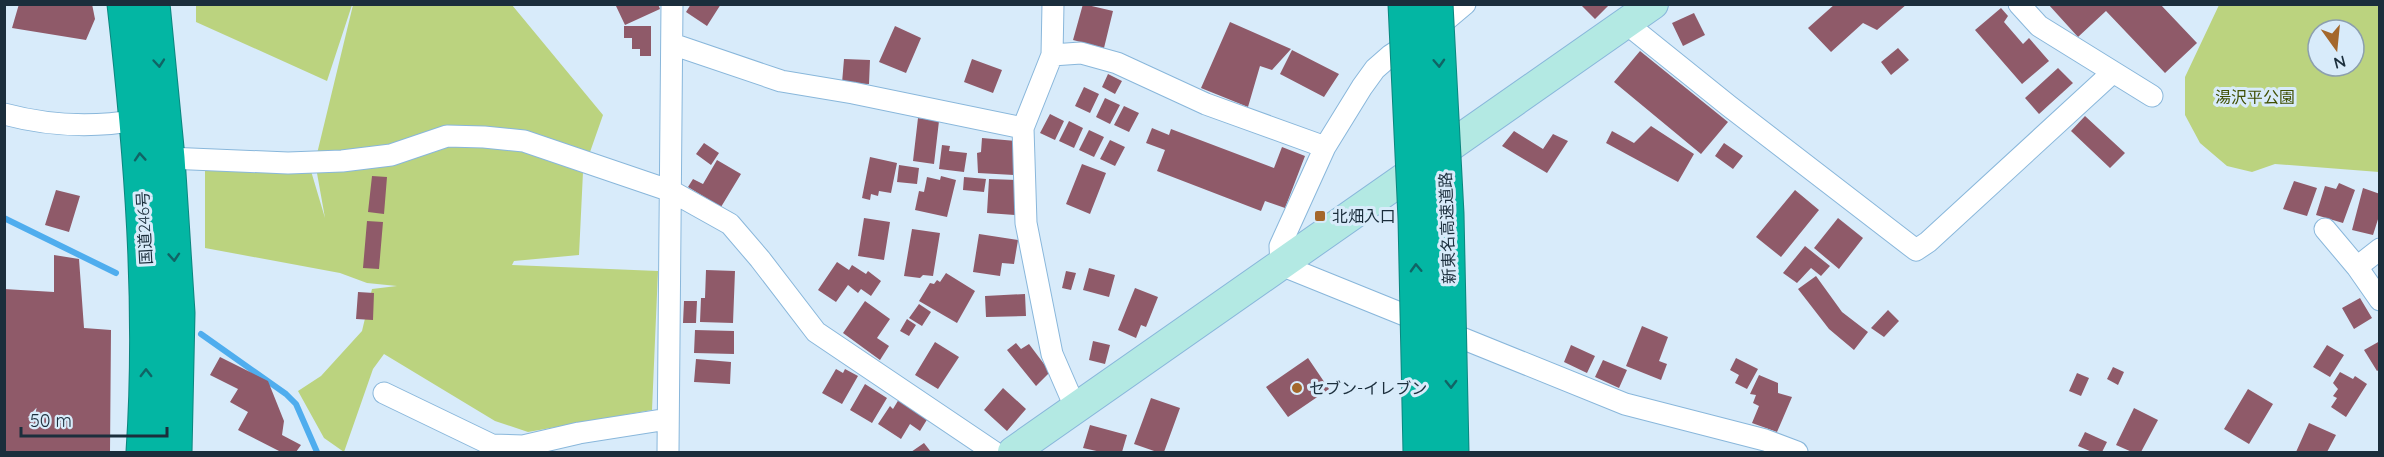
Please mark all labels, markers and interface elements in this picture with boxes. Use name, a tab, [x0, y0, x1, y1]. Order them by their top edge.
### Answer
north arrow	[2306, 18, 2366, 78]
text: N	[2332, 51, 2348, 74]
one-way arrow	[152, 58, 165, 67]
one-way arrow	[1432, 58, 1445, 67]
park label: 湯沢平公園	[2215, 87, 2295, 107]
one-way arrow	[133, 153, 146, 162]
street label: 新東名高速道路	[1435, 172, 1459, 284]
street label: 国道246号	[132, 191, 156, 265]
place label: 北畑入口	[1332, 206, 1396, 226]
marker: 北畑入口	[1313, 209, 1327, 223]
one-way arrow	[167, 253, 180, 262]
one-way arrow	[1410, 264, 1422, 273]
one-way arrow	[140, 369, 152, 378]
place label: セブン-イレブン	[1309, 378, 1427, 398]
one-way arrow	[1445, 379, 1457, 388]
marker: セブン-イレブン	[1290, 381, 1304, 395]
scale bar	[21, 400, 166, 438]
text: 50 m	[30, 409, 72, 432]

